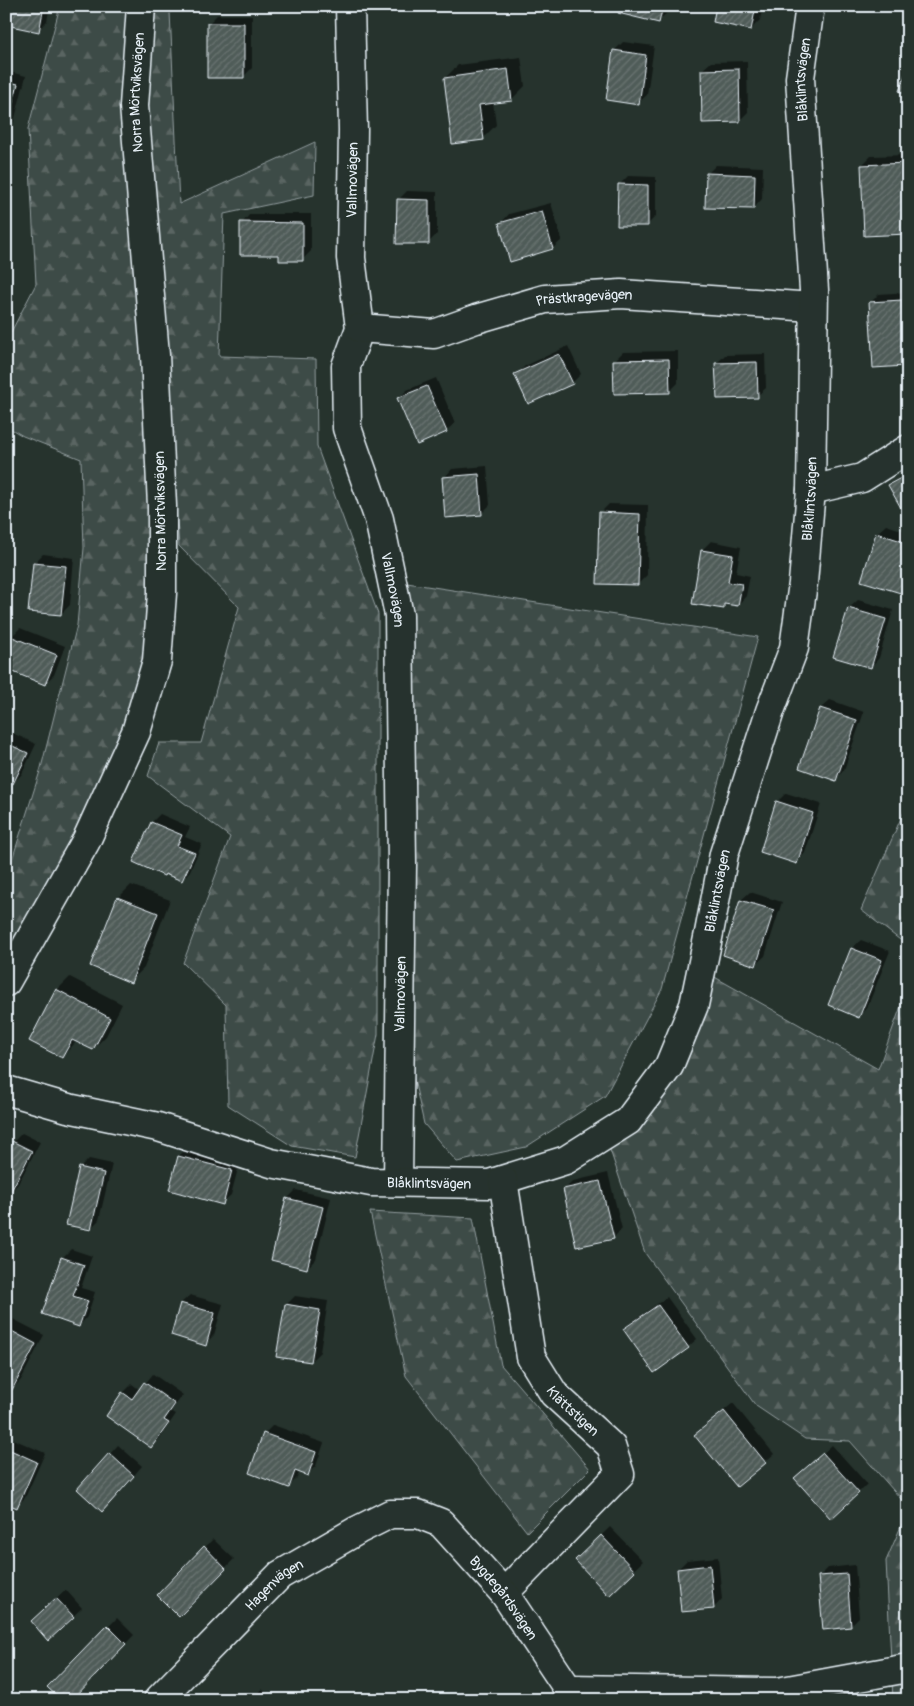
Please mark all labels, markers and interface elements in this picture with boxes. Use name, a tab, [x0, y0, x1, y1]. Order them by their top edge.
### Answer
street label: Norra Mörtviksvägen	[126, 32, 148, 153]
street label: Blåklintsvägen	[792, 36, 815, 122]
street label: Vallmovägen	[343, 142, 362, 218]
street label: Prästkragevägen	[534, 286, 633, 310]
street label: Norra Mörtviksvägen	[151, 451, 170, 571]
street label: Blåklintsvägen	[799, 457, 820, 542]
street label: Vallmovägen	[377, 551, 407, 628]
street label: Blåklintsvägen	[701, 847, 734, 934]
street label: Vallmovägen	[391, 956, 410, 1032]
street label: Blåklintsvägen	[387, 1174, 471, 1193]
street label: Klättstigen	[542, 1383, 602, 1440]
street label: Bygdegårdsvägen	[466, 1553, 541, 1643]
street label: Hagenvägen	[242, 1555, 306, 1615]

